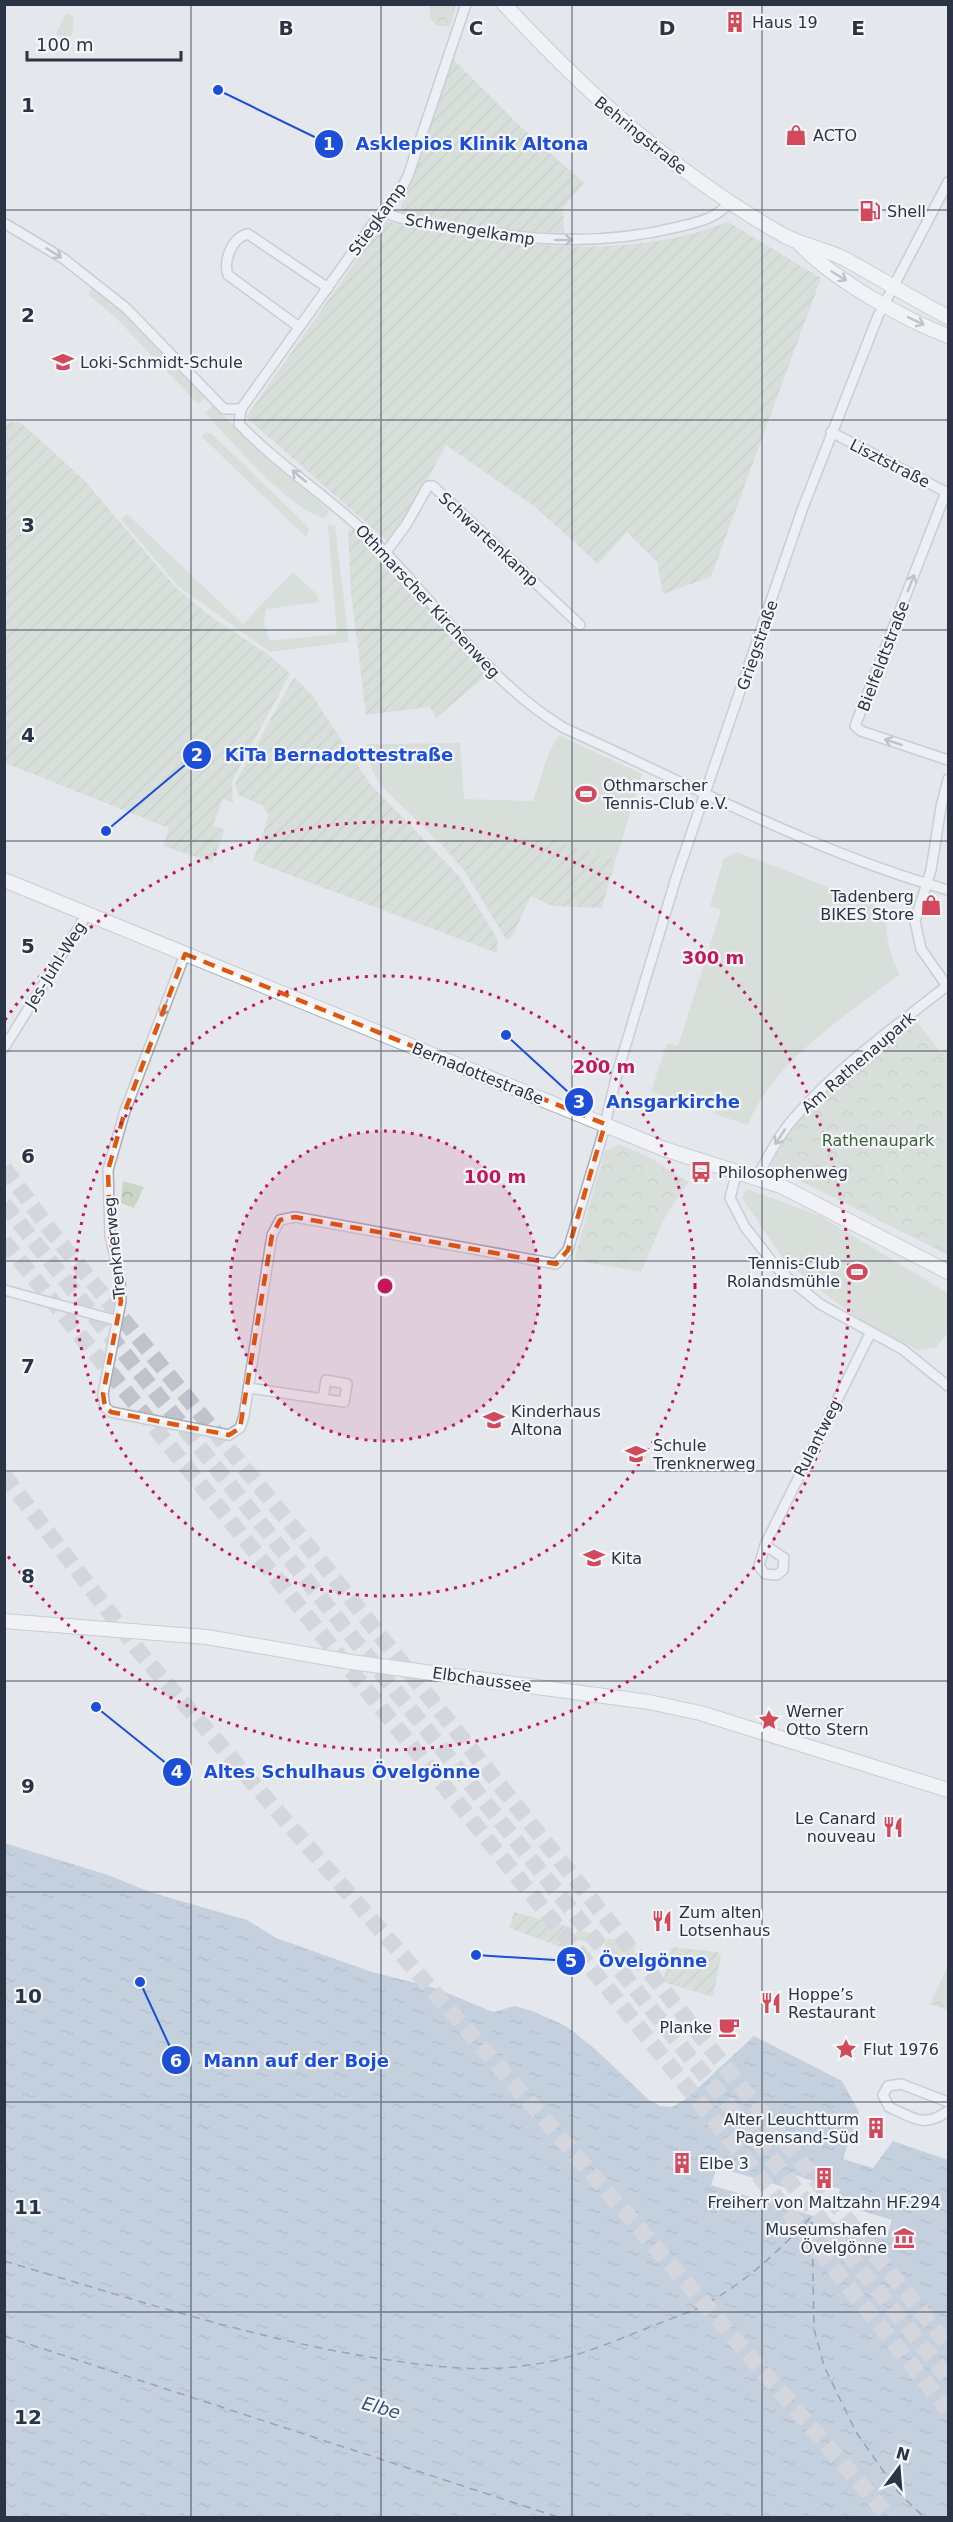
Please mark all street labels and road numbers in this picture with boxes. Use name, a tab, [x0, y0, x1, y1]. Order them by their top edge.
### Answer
street label: Behringstraße	[591, 92, 691, 178]
street label: Stiegkamp	[345, 179, 410, 259]
street label: Schwengelkamp	[404, 210, 536, 249]
street label: Lisztstraße	[847, 435, 933, 492]
street label: Schwartenkamp	[435, 488, 542, 590]
street label: Othmarscher Kirchenweg	[351, 521, 504, 682]
street label: Griegstraße	[733, 597, 782, 693]
street label: Bielfeldtstraße	[854, 598, 913, 714]
street label: Jes-Juhl-Weg	[21, 918, 90, 1013]
street label: Am Rathenaupark	[798, 1007, 920, 1117]
street label: Bernadottestraße	[409, 1038, 546, 1109]
street label: Trenknerweg	[100, 1196, 129, 1301]
street label: Rulantweg	[790, 1396, 845, 1480]
street label: Elbchaussee	[431, 1663, 533, 1696]

